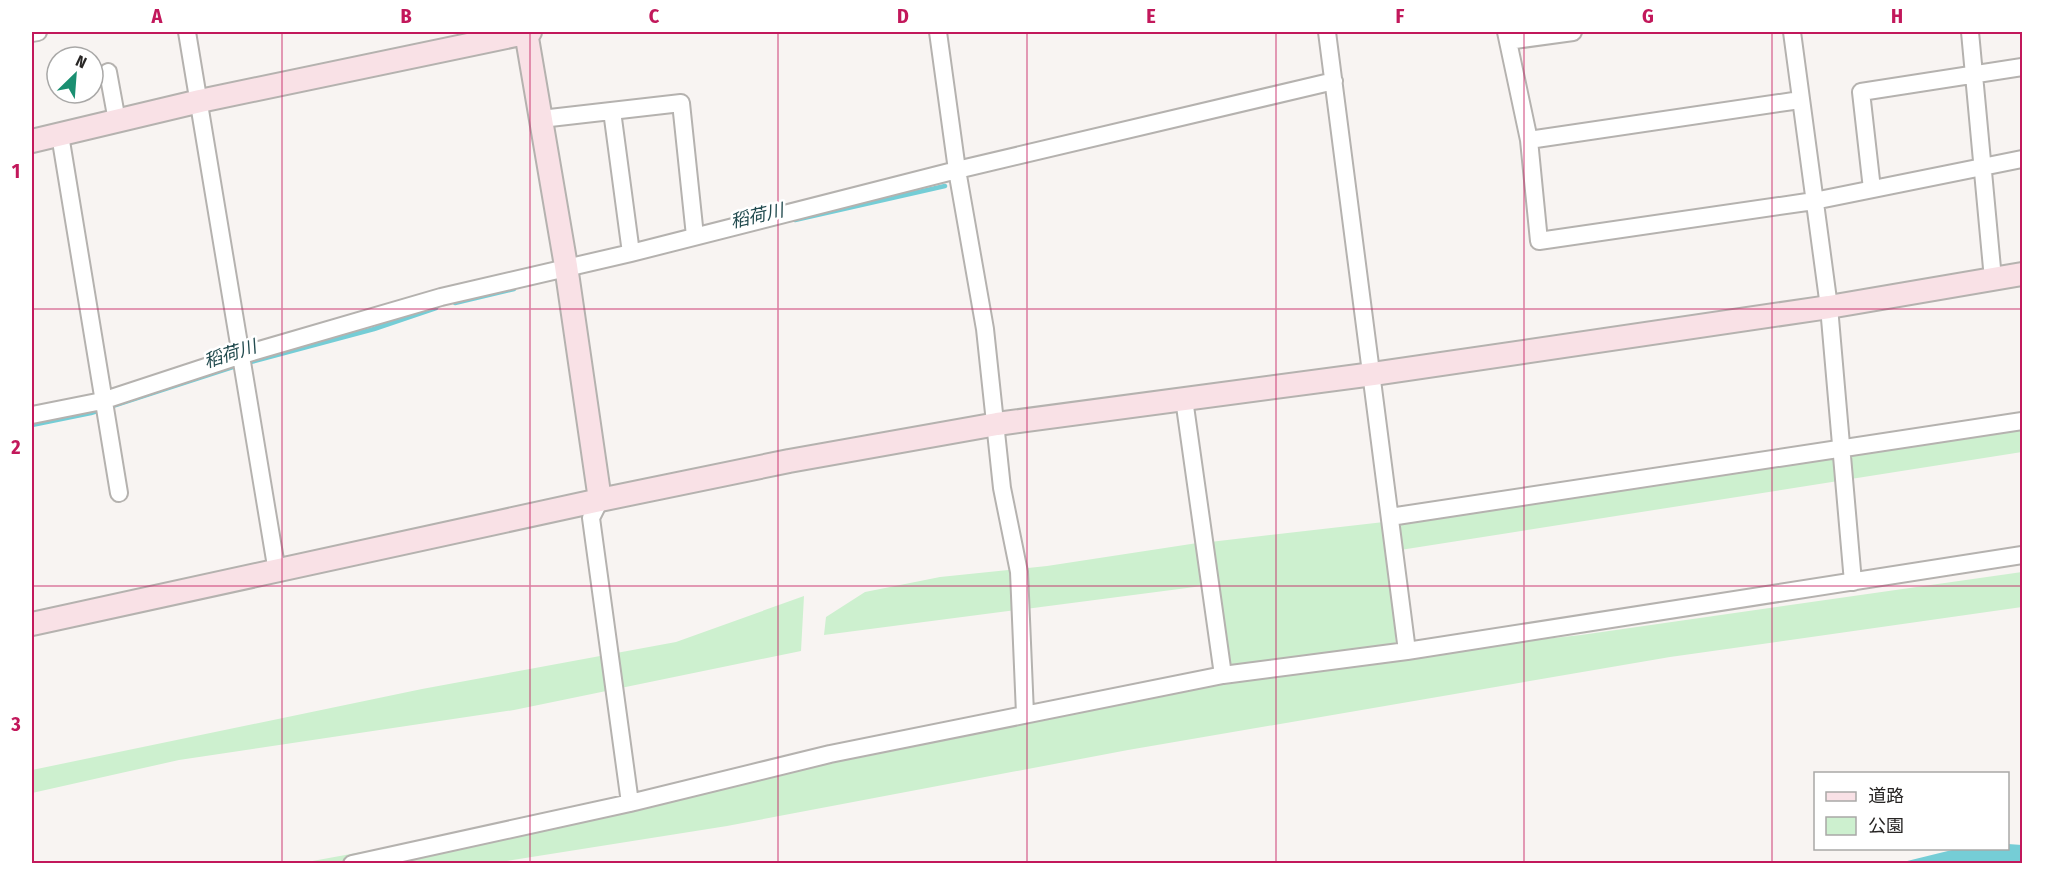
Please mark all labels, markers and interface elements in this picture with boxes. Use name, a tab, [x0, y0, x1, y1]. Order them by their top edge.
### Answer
text: A	[151, 4, 164, 28]
text: B	[400, 4, 412, 28]
text: C	[649, 4, 660, 28]
text: D	[897, 4, 909, 28]
text: E	[1146, 4, 1156, 28]
text: F	[1396, 4, 1405, 28]
text: G	[1642, 4, 1654, 28]
text: H	[1891, 4, 1903, 28]
north arrow	[45, 45, 105, 105]
text: N	[73, 51, 89, 72]
text: 1	[12, 159, 20, 183]
water label: 稻荷川	[728, 199, 788, 233]
water label: 稻荷川	[201, 335, 261, 373]
text: 2	[10, 435, 21, 459]
text: 3	[10, 712, 21, 736]
legend	[1814, 772, 2009, 850]
text: 道路	[1868, 785, 1904, 807]
text: 公園	[1868, 815, 1904, 837]

